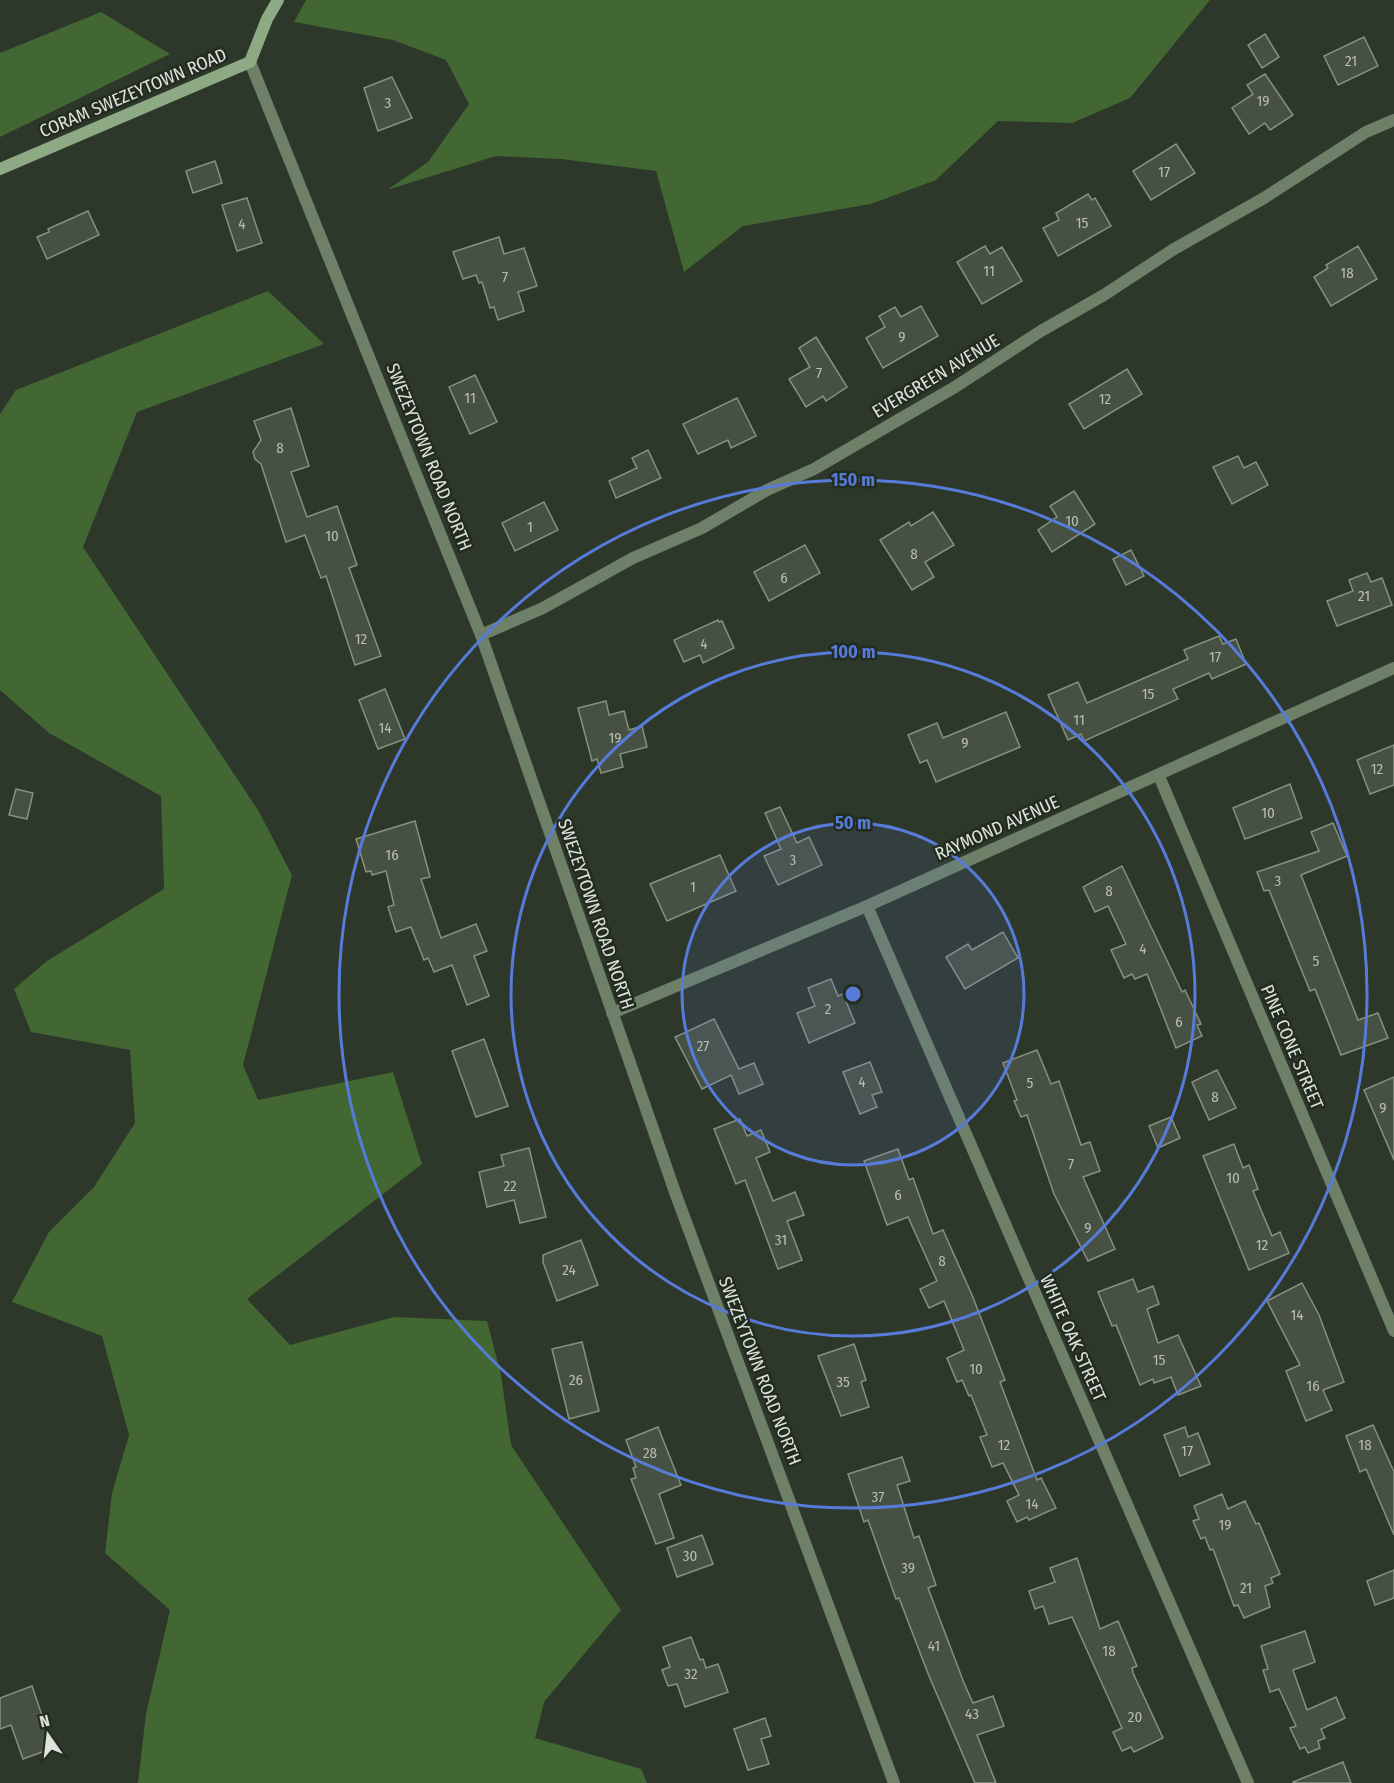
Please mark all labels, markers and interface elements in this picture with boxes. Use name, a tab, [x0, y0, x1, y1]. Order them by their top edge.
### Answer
street label: CORAM SWEZEYTOWN ROAD	[36, 44, 230, 142]
house number: 21	[1345, 52, 1357, 70]
house number: 19	[1256, 92, 1270, 110]
house number: 3	[385, 94, 392, 112]
house number: 17	[1158, 163, 1170, 181]
house number: 15	[1076, 214, 1088, 232]
house number: 4	[238, 215, 246, 233]
house number: 11	[983, 262, 995, 280]
house number: 18	[1340, 264, 1354, 282]
house number: 7	[502, 268, 508, 286]
house number: 9	[898, 328, 906, 346]
street label: EVERGREEN AVENUE	[868, 329, 1004, 423]
street label: SWEZEYTOWN ROAD NORTH	[381, 360, 477, 554]
house number: 7	[816, 364, 822, 382]
house number: 11	[464, 389, 476, 407]
house number: 12	[1099, 390, 1112, 408]
house number: 8	[276, 439, 284, 457]
text: 150 m	[831, 469, 875, 491]
house number: 10	[1065, 512, 1079, 530]
house number: 1	[527, 518, 533, 536]
house number: 10	[325, 527, 339, 545]
house number: 8	[910, 545, 918, 563]
house number: 6	[780, 569, 788, 587]
house number: 21	[1358, 587, 1370, 605]
house number: 12	[355, 630, 368, 648]
house number: 4	[700, 635, 708, 653]
text: 100 m	[831, 641, 875, 663]
house number: 17	[1209, 648, 1221, 666]
house number: 15	[1142, 685, 1154, 703]
house number: 11	[1073, 711, 1085, 729]
house number: 14	[378, 719, 392, 737]
house number: 19	[608, 729, 622, 747]
house number: 9	[961, 734, 969, 752]
house number: 12	[1371, 760, 1384, 778]
street label: RAYMOND AVENUE	[932, 791, 1062, 865]
house number: 10	[1261, 804, 1275, 822]
text: 50 m	[835, 812, 871, 834]
street label: SWEZEYTOWN ROAD NORTH	[553, 816, 639, 1012]
house number: 16	[385, 846, 399, 864]
house number: 3	[790, 851, 797, 869]
house number: 3	[1275, 872, 1282, 890]
house number: 1	[690, 878, 696, 896]
house number: 8	[1105, 882, 1113, 900]
house number: 4	[1139, 940, 1147, 958]
house number: 5	[1313, 952, 1320, 970]
street label: PINE CONE STREET	[1256, 981, 1328, 1113]
centre of rings	[843, 984, 863, 1004]
house number: 2	[825, 1000, 832, 1018]
house number: 6	[1175, 1013, 1183, 1031]
house number: 27	[697, 1037, 709, 1055]
house number: 4	[858, 1073, 866, 1091]
house number: 5	[1027, 1074, 1034, 1092]
house number: 8	[1211, 1088, 1219, 1106]
house number: 9	[1379, 1099, 1387, 1117]
house number: 7	[1068, 1155, 1074, 1173]
house number: 10	[1226, 1169, 1240, 1187]
house number: 22	[503, 1177, 517, 1195]
house number: 6	[894, 1186, 902, 1204]
house number: 9	[1084, 1219, 1092, 1237]
house number: 31	[775, 1231, 787, 1249]
house number: 12	[1256, 1236, 1269, 1254]
house number: 8	[938, 1252, 946, 1270]
house number: 24	[562, 1261, 576, 1279]
street label: WHITE OAK STREET	[1035, 1271, 1111, 1405]
street label: SWEZEYTOWN ROAD NORTH	[714, 1274, 806, 1468]
house number: 14	[1290, 1306, 1304, 1324]
house number: 15	[1153, 1351, 1165, 1369]
house number: 10	[969, 1360, 983, 1378]
house number: 26	[569, 1371, 583, 1389]
house number: 35	[836, 1373, 850, 1391]
house number: 16	[1306, 1377, 1320, 1395]
house number: 12	[998, 1436, 1011, 1454]
house number: 18	[1358, 1436, 1372, 1454]
house number: 17	[1181, 1442, 1193, 1460]
house number: 28	[643, 1444, 657, 1462]
house number: 37	[872, 1488, 884, 1506]
house number: 14	[1025, 1495, 1039, 1513]
house number: 19	[1218, 1516, 1232, 1534]
house number: 30	[683, 1547, 697, 1565]
house number: 39	[901, 1559, 915, 1577]
house number: 21	[1240, 1579, 1252, 1597]
house number: 41	[928, 1637, 940, 1655]
house number: 18	[1102, 1642, 1116, 1660]
house number: 32	[684, 1665, 698, 1683]
north arrow	[18, 1705, 78, 1765]
house number: 43	[965, 1705, 979, 1723]
house number: 20	[1128, 1708, 1142, 1726]
text: N	[38, 1711, 51, 1731]

